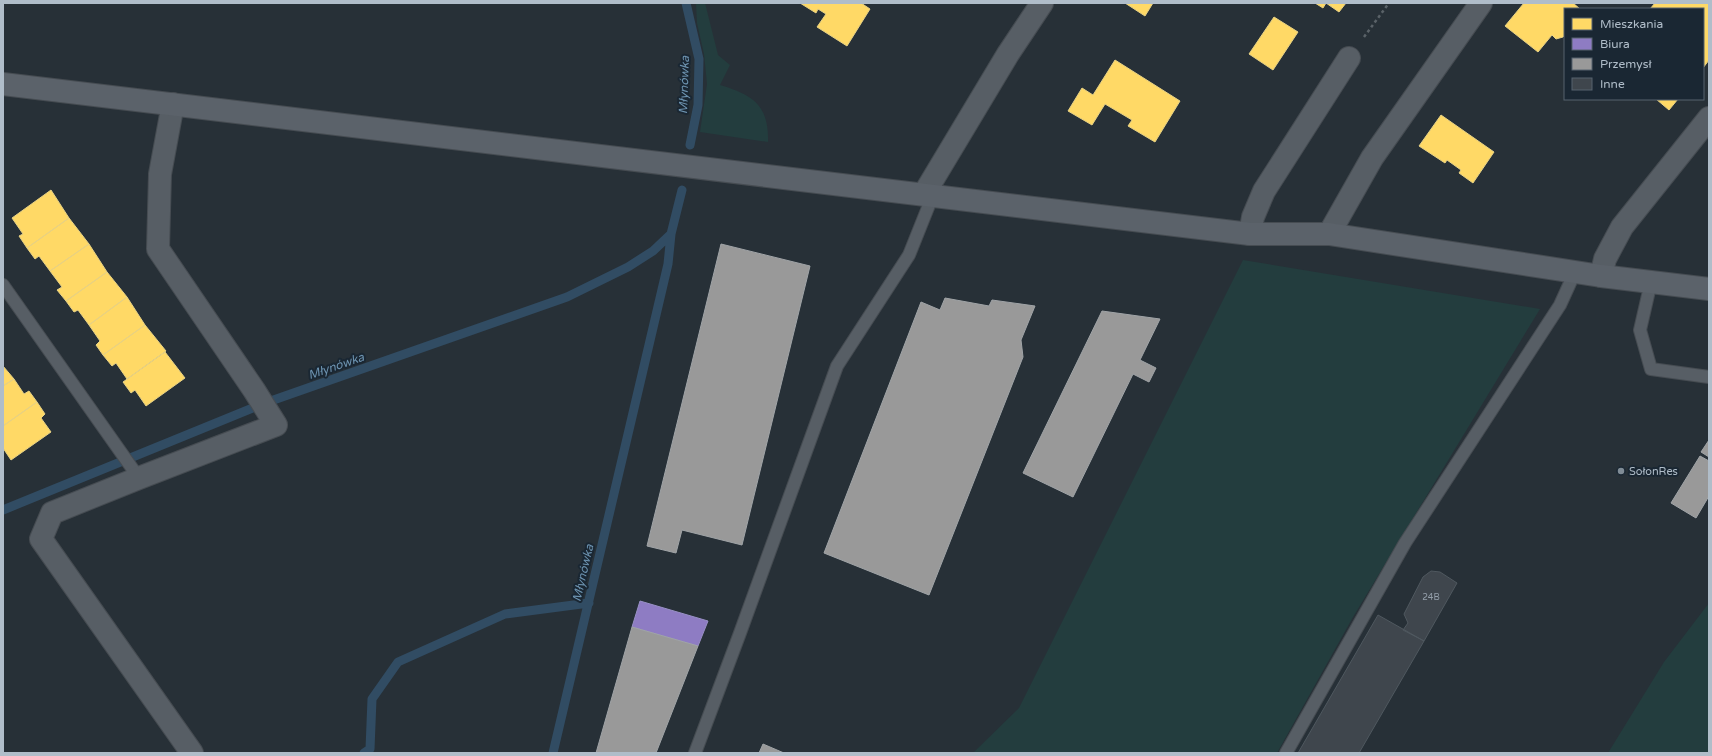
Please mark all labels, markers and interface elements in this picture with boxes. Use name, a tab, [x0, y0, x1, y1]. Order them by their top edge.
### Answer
legend	[1564, 8, 1704, 100]
text: Mieszkania	[1600, 17, 1663, 31]
text: Biura	[1600, 37, 1630, 51]
water label: Młynówka	[676, 55, 692, 114]
text: Przemysł	[1600, 57, 1652, 71]
text: Inne	[1600, 77, 1625, 91]
water label: Młynówka	[306, 350, 366, 382]
place label: SołonRes	[1629, 465, 1678, 478]
marker: SołonRes	[1616, 466, 1626, 476]
water label: Młynówka	[570, 543, 596, 603]
house number: 24B	[1422, 592, 1440, 603]

